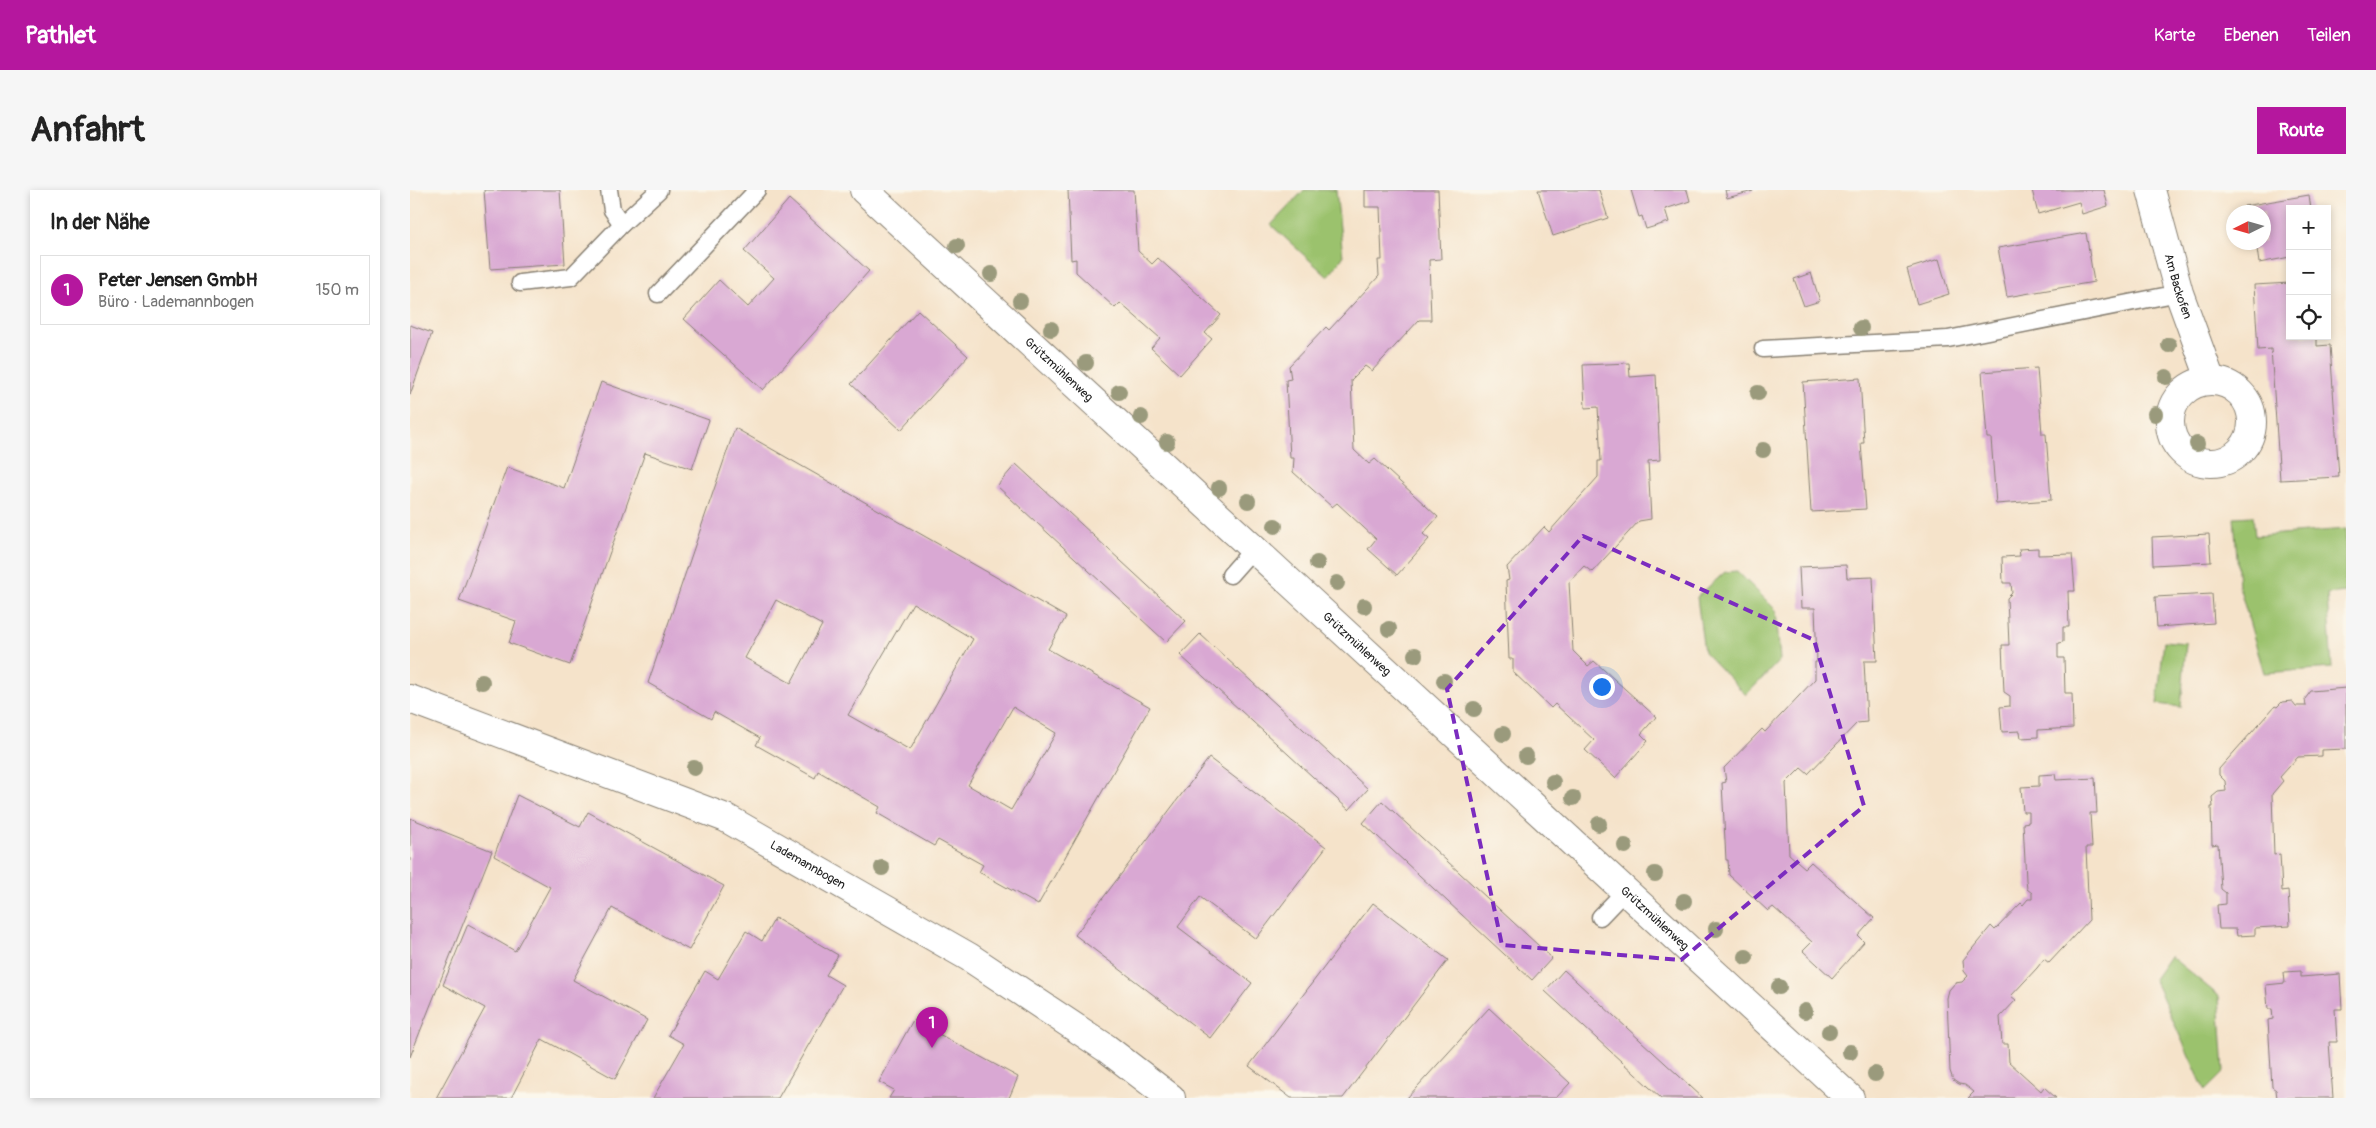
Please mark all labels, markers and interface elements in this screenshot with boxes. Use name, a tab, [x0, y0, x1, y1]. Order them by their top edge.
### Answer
text: Pathlet	[25, 21, 96, 50]
text: Karte	[2154, 24, 2195, 47]
text: Ebenen	[2223, 24, 2279, 47]
text: Teilen	[2307, 24, 2351, 47]
button: Route	[2257, 107, 2346, 154]
text: Anfahrt	[30, 108, 145, 152]
north arrow	[2226, 205, 2271, 250]
map controls	[2286, 205, 2331, 340]
button: +	[2286, 205, 2331, 250]
text: In der Nähe	[50, 209, 150, 236]
button: −	[2286, 250, 2331, 295]
street label: Am Backofen	[2161, 252, 2195, 321]
text: Peter Jensen GmbH	[98, 268, 257, 292]
text: 1	[64, 280, 70, 300]
text: 150 m	[315, 280, 359, 300]
text: Büro · Lademannbogen	[98, 292, 254, 312]
button: locate	[2286, 295, 2331, 340]
street label: Grützmühlenweg	[1022, 334, 1096, 405]
street label: Grützmühlenweg	[1320, 609, 1394, 679]
your location	[1589, 674, 1615, 700]
street label: Lademannbogen	[767, 837, 848, 892]
street label: Grützmühlenweg	[1617, 883, 1692, 953]
pin: 1	[916, 1007, 948, 1048]

